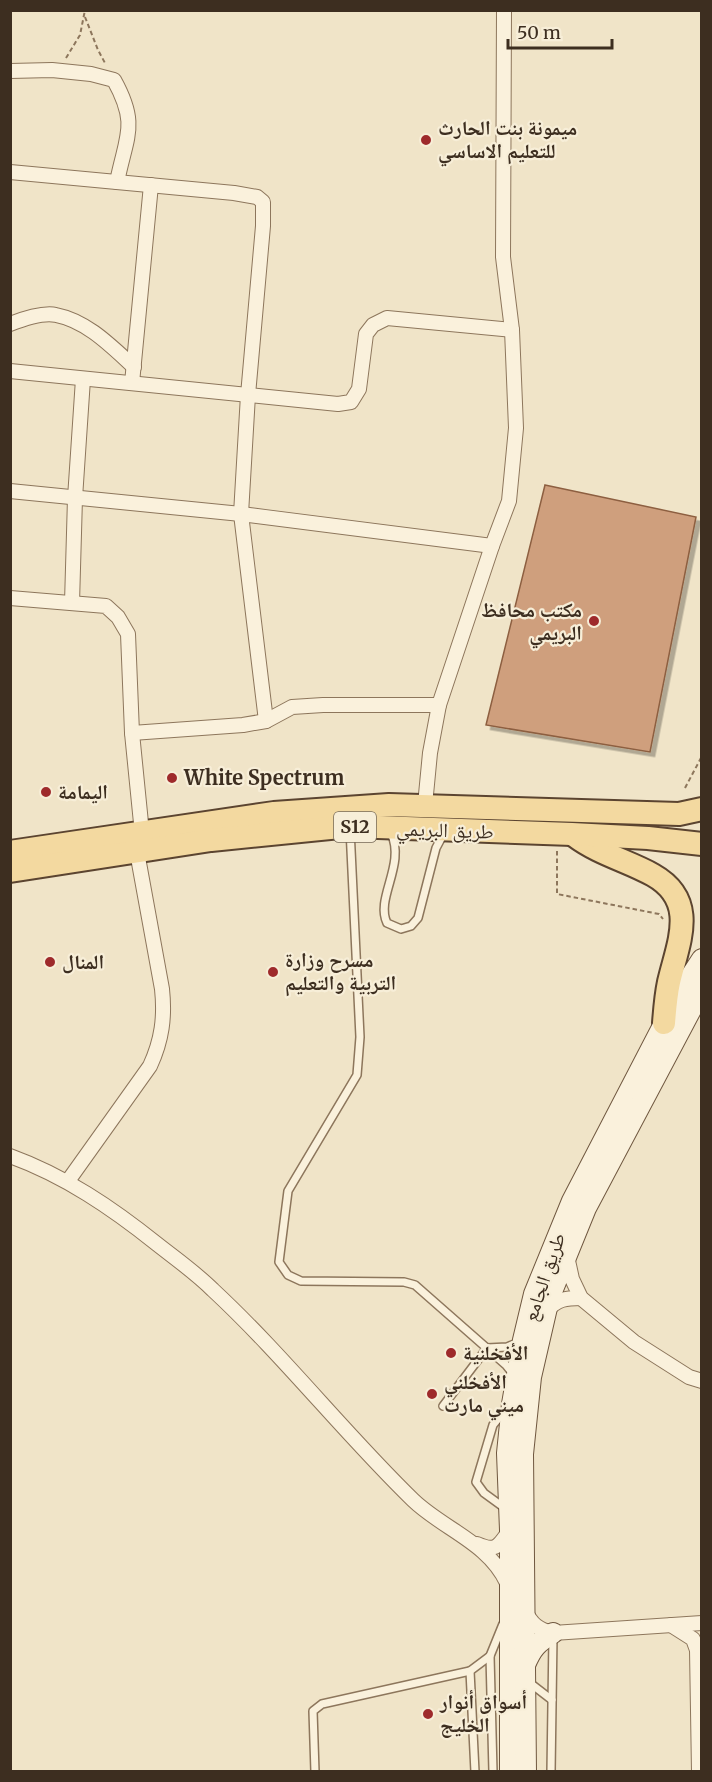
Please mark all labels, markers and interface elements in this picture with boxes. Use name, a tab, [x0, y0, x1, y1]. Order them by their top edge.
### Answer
scale bar	[508, 12, 612, 50]
text: 50 m	[517, 21, 561, 44]
place label: ميمونة بنت الحارث للتعليم الاساسي	[438, 115, 577, 167]
marker: ميمونة بنت الحارث للتعليم الاساسي	[419, 133, 433, 147]
place label: مكتب محافظ البريمي	[481, 597, 582, 649]
marker: مكتب محافظ البريمي	[587, 614, 601, 628]
place label: White Spectrum	[183, 765, 344, 790]
marker: White Spectrum	[165, 771, 179, 785]
place label: اليمامة	[58, 779, 108, 804]
marker: اليمامة	[39, 785, 53, 799]
road number: S12	[334, 812, 376, 842]
street label: طريق البريمي	[396, 815, 494, 848]
place label: مسرح وزارة التربية والتعليم	[285, 947, 396, 997]
place label: المنال	[62, 949, 104, 974]
marker: المنال	[43, 955, 57, 969]
marker: مسرح وزارة التربية والتعليم	[266, 965, 280, 979]
street label: طريق الجامع	[517, 1229, 571, 1325]
place label: الأفخلنية	[463, 1340, 529, 1365]
marker: الأفخلنية	[444, 1346, 458, 1360]
place label: الأفخلني ميني مارت	[444, 1369, 524, 1421]
marker: الأفخلني ميني مارت	[425, 1387, 439, 1401]
place label: أسواق أنوار الخليج	[439, 1689, 527, 1738]
marker: أسواق أنوار الخليج	[421, 1707, 435, 1721]

